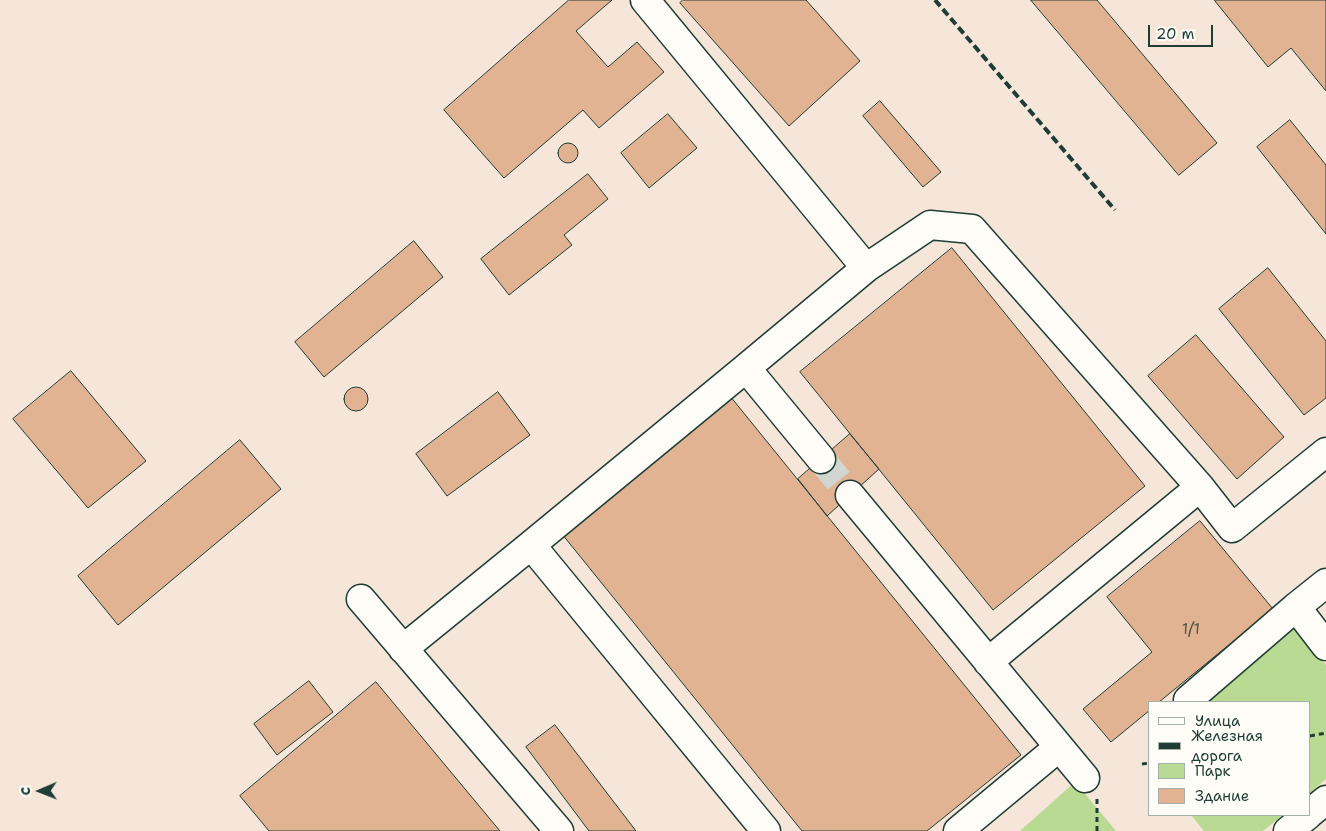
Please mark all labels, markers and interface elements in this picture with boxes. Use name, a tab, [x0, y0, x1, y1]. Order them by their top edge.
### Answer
scale bar	[1151, 15, 1216, 47]
text: 20 m	[1156, 24, 1195, 44]
house number: 1/1	[1182, 620, 1200, 640]
legend	[1148, 701, 1311, 816]
text: Улица	[1195, 711, 1240, 731]
text: Железная дорога	[1191, 726, 1263, 766]
text: Парк	[1195, 761, 1231, 781]
north arrow	[15, 766, 65, 816]
text: Здание	[1195, 786, 1249, 806]
text: С	[16, 787, 34, 796]

